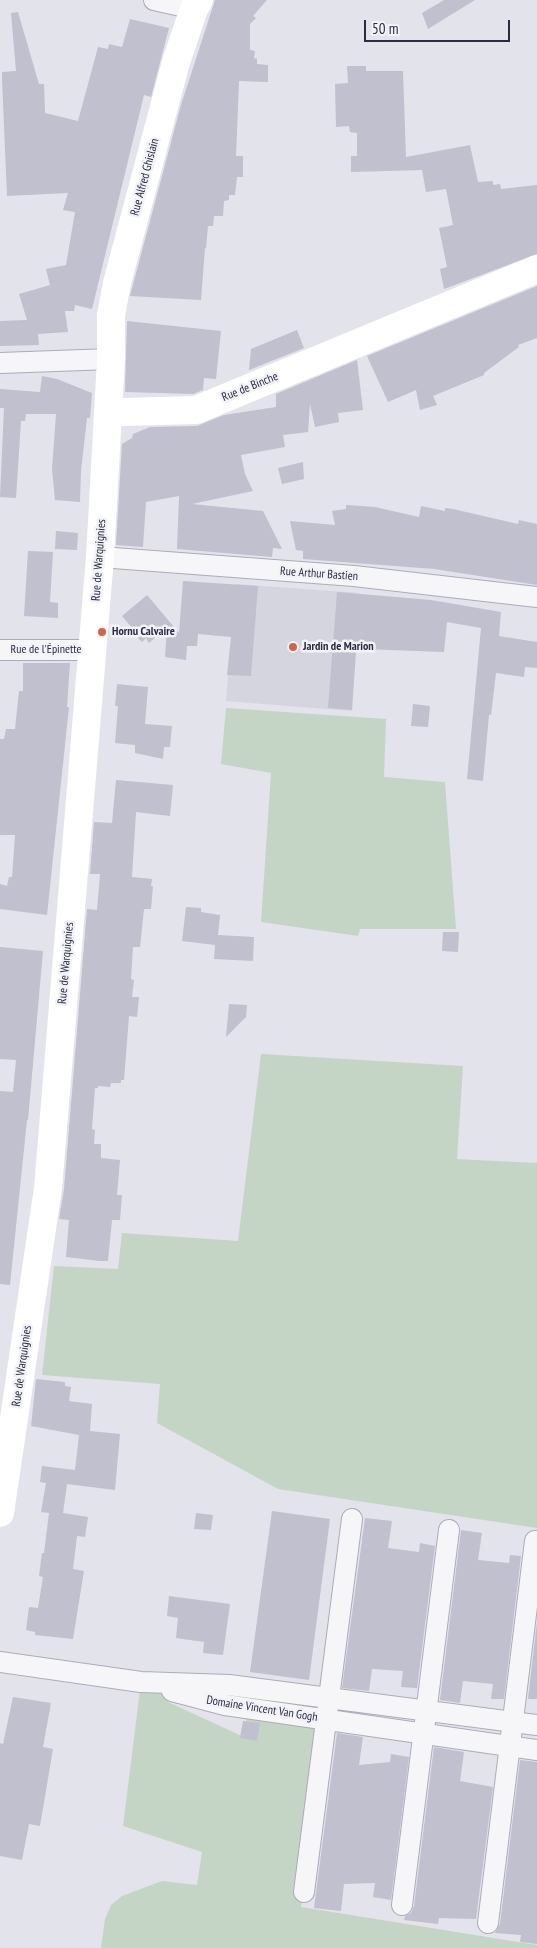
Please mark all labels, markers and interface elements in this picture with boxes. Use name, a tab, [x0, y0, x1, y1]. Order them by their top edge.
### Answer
scale bar	[367, 10, 513, 42]
text: 50 m	[372, 19, 398, 38]
street label: Rue Alfred Ghislain	[128, 137, 162, 217]
street label: Rue de Binche	[220, 369, 280, 405]
street label: Rue de Warquignies	[89, 519, 109, 601]
street label: Rue Arthur Bastien	[280, 564, 358, 584]
place label: Hornu Calvaire	[112, 625, 175, 639]
marker: Hornu Calvaire	[96, 626, 108, 638]
place label: Jardin de Marion	[303, 640, 374, 654]
marker: Jardin de Marion	[287, 641, 299, 653]
street label: Rue de l'Épinette	[11, 643, 81, 657]
street label: Rue de Warquignies	[55, 922, 77, 1004]
street label: Rue de Warquignies	[9, 1324, 35, 1408]
street label: Domaine Vincent Van Gogh	[205, 1693, 319, 1725]

